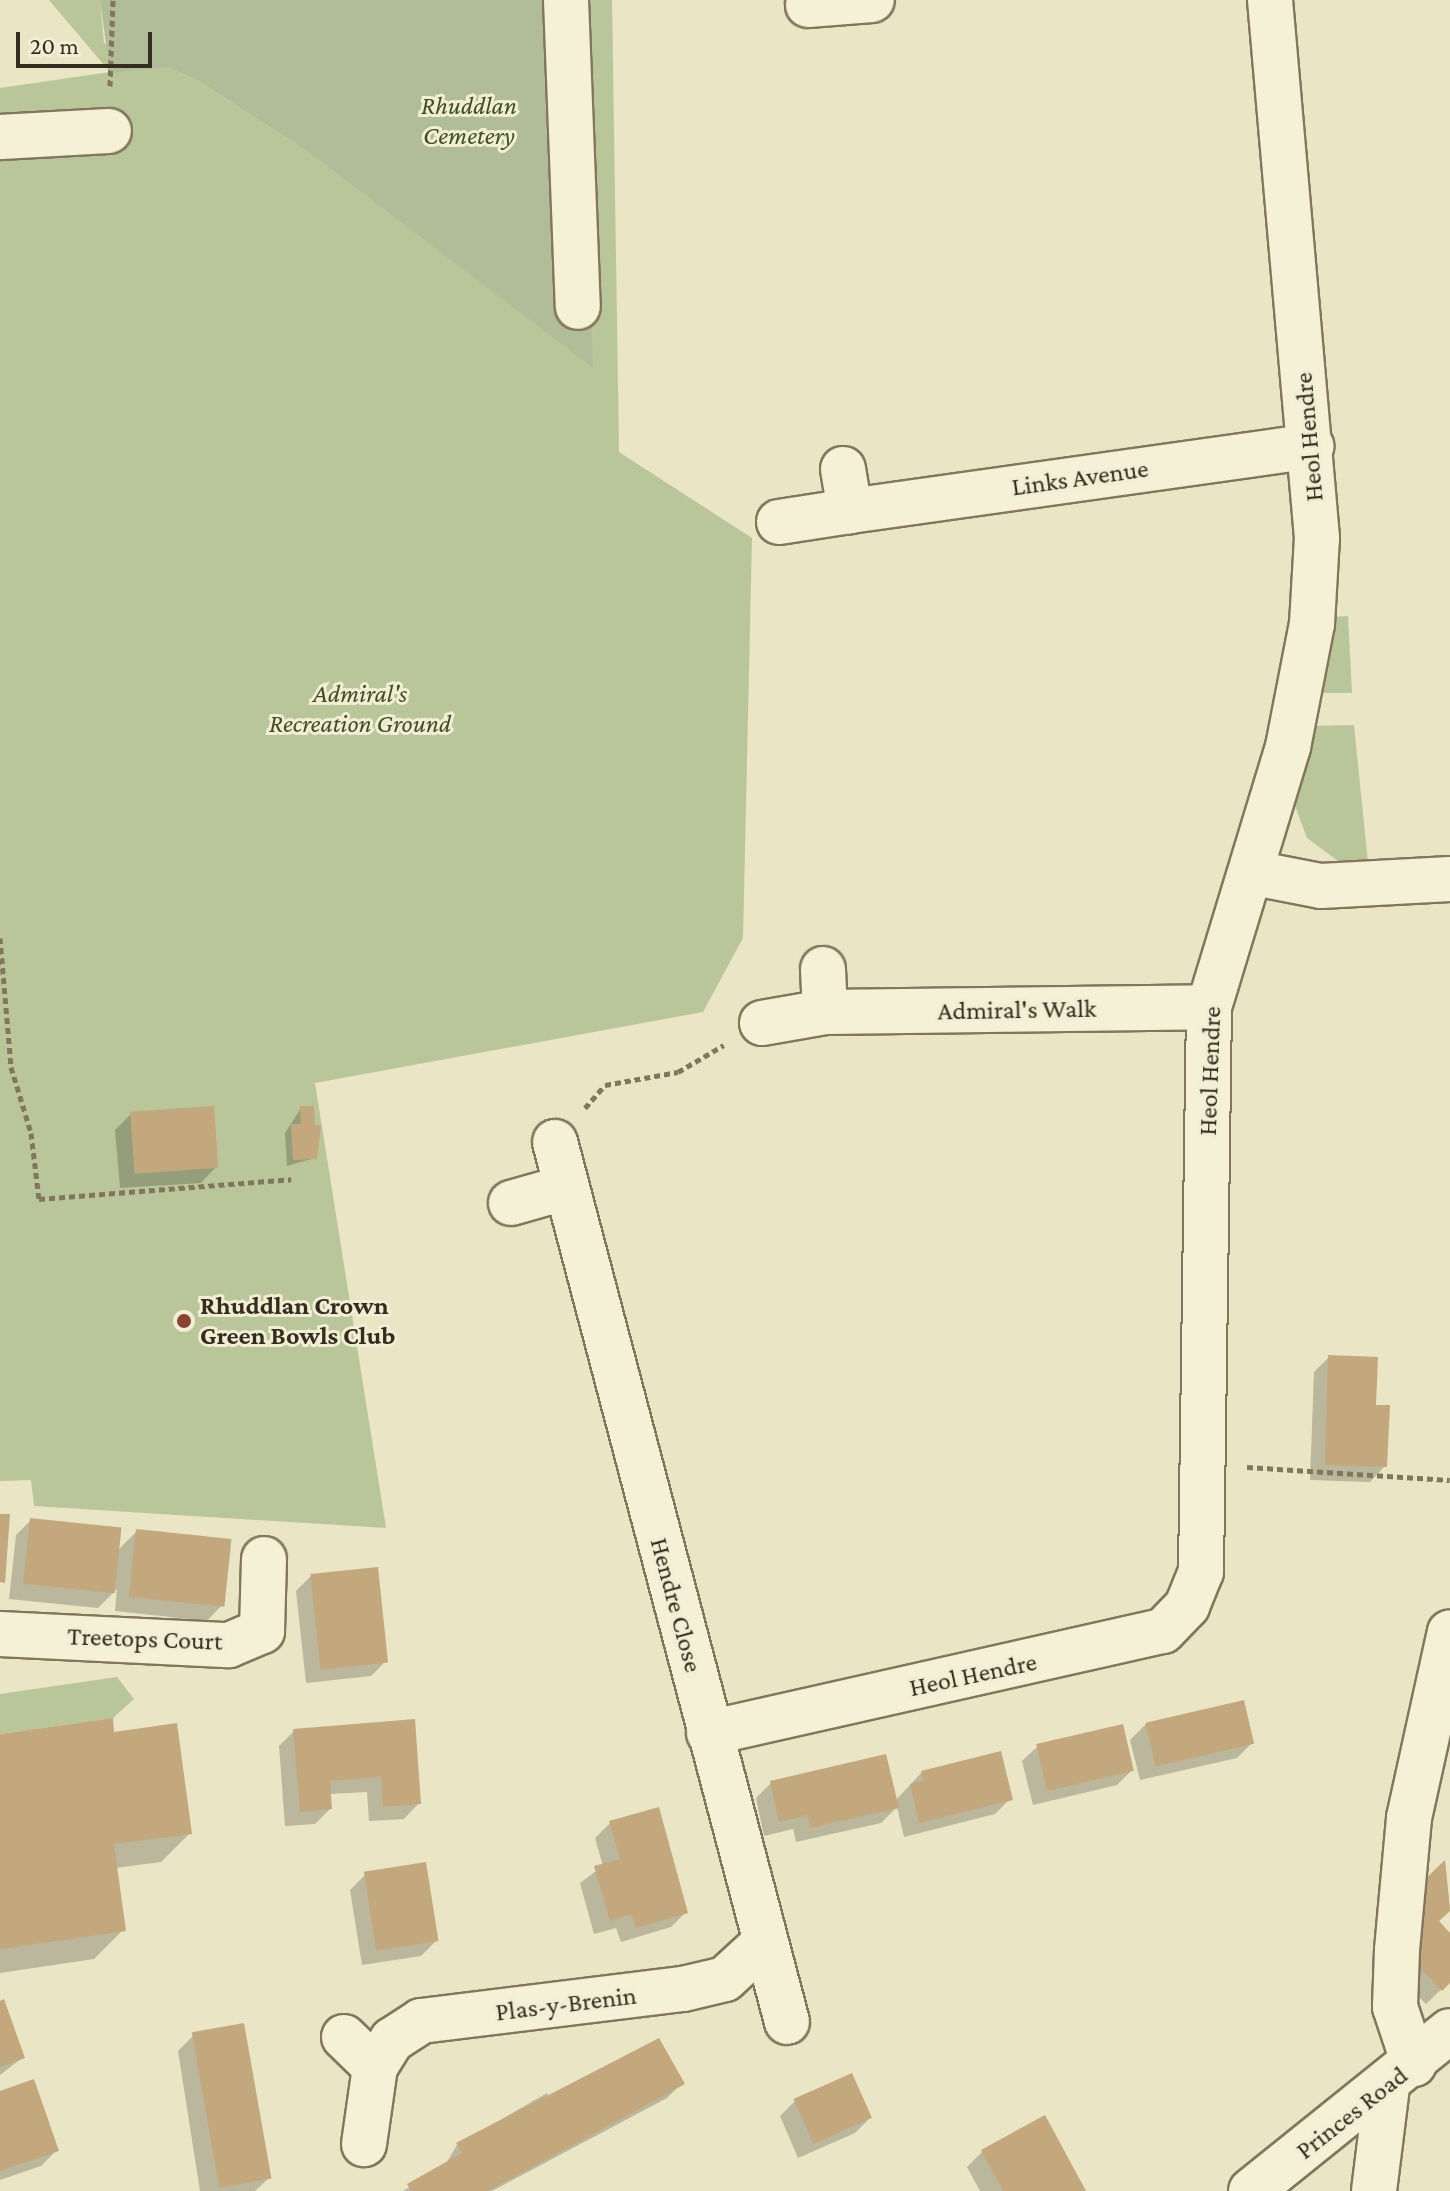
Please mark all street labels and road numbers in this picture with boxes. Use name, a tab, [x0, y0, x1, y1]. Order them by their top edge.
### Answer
street label: Heol Hendre	[1288, 371, 1330, 503]
street label: Links Avenue	[1010, 453, 1150, 503]
street label: Admiral's Walk	[937, 993, 1097, 1027]
street label: Heol Hendre	[1192, 1006, 1228, 1136]
street label: Hendre Close	[643, 1534, 709, 1676]
street label: Treetops Court	[67, 1621, 223, 1657]
street label: Heol Hendre	[906, 1646, 1040, 1704]
street label: Plas-y-Brenin	[494, 1980, 638, 2028]
street label: Princes Road	[1290, 2060, 1414, 2166]

